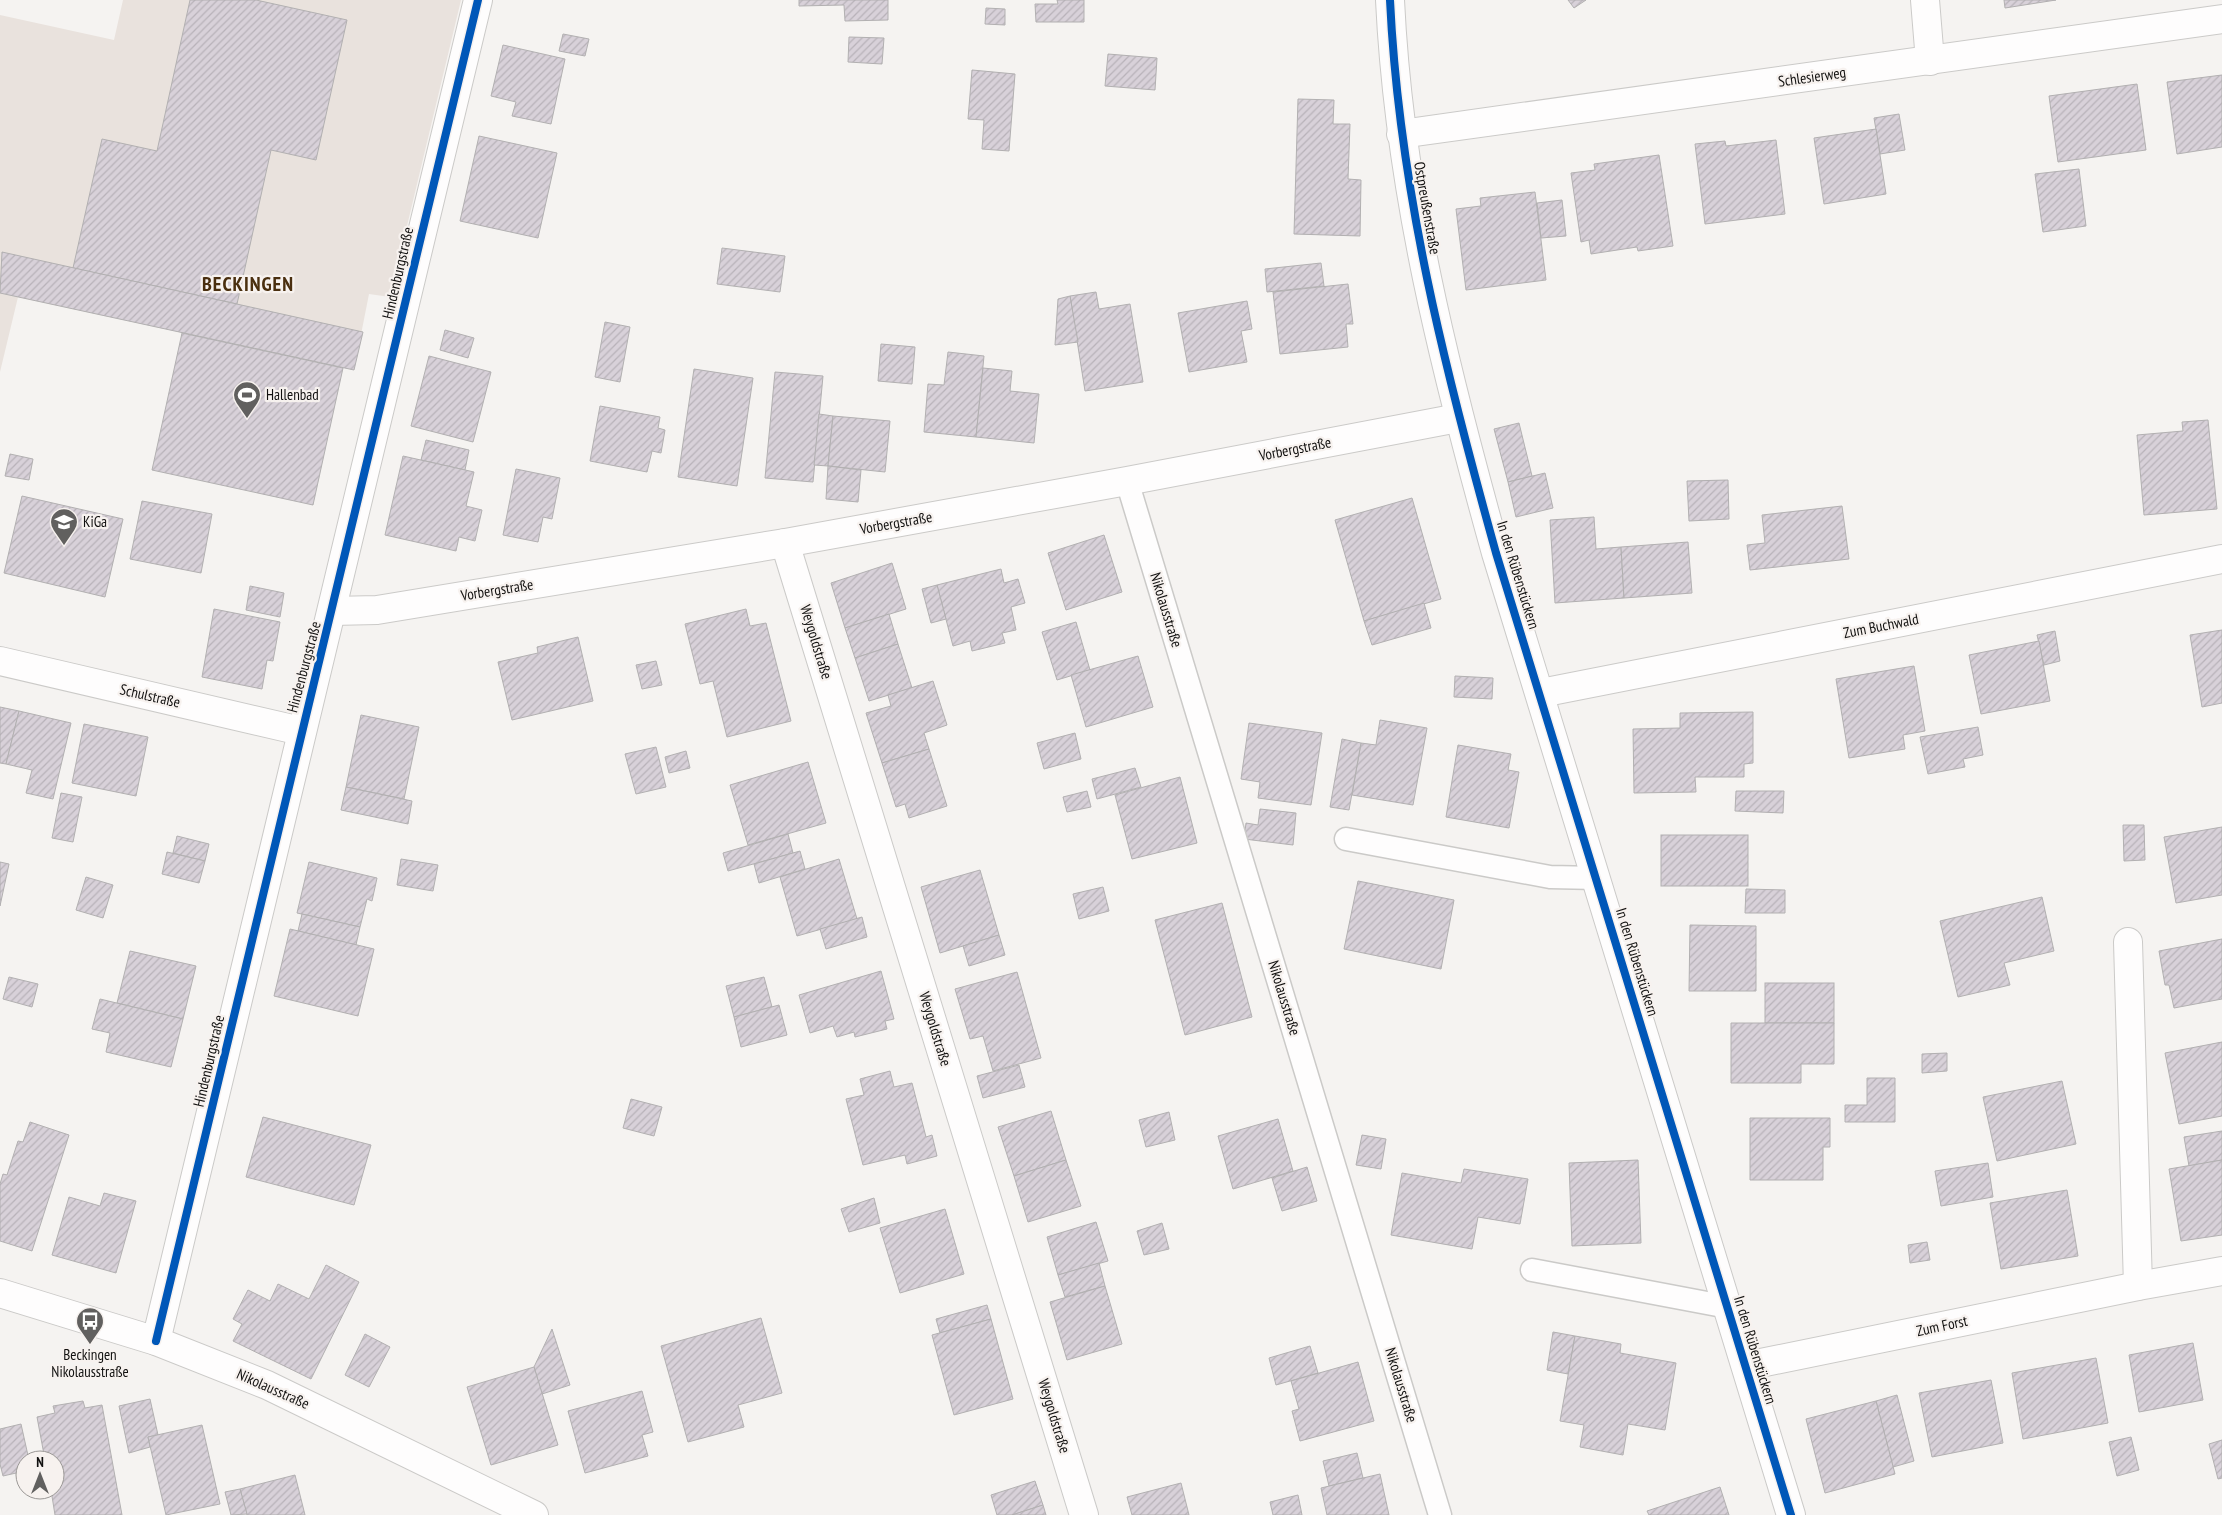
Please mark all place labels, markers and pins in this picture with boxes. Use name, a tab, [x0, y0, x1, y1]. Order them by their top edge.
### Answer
sports icon: Hallenbad	[232, 380, 262, 419]
place label: Hallenbad	[266, 385, 319, 404]
school or university icon: KiGa	[49, 507, 79, 546]
place label: KiGa	[83, 512, 107, 531]
bus stop icon: Beckingen Nikolausstraße	[75, 1306, 105, 1345]
place label: Beckingen Nikolausstraße	[51, 1345, 129, 1381]

